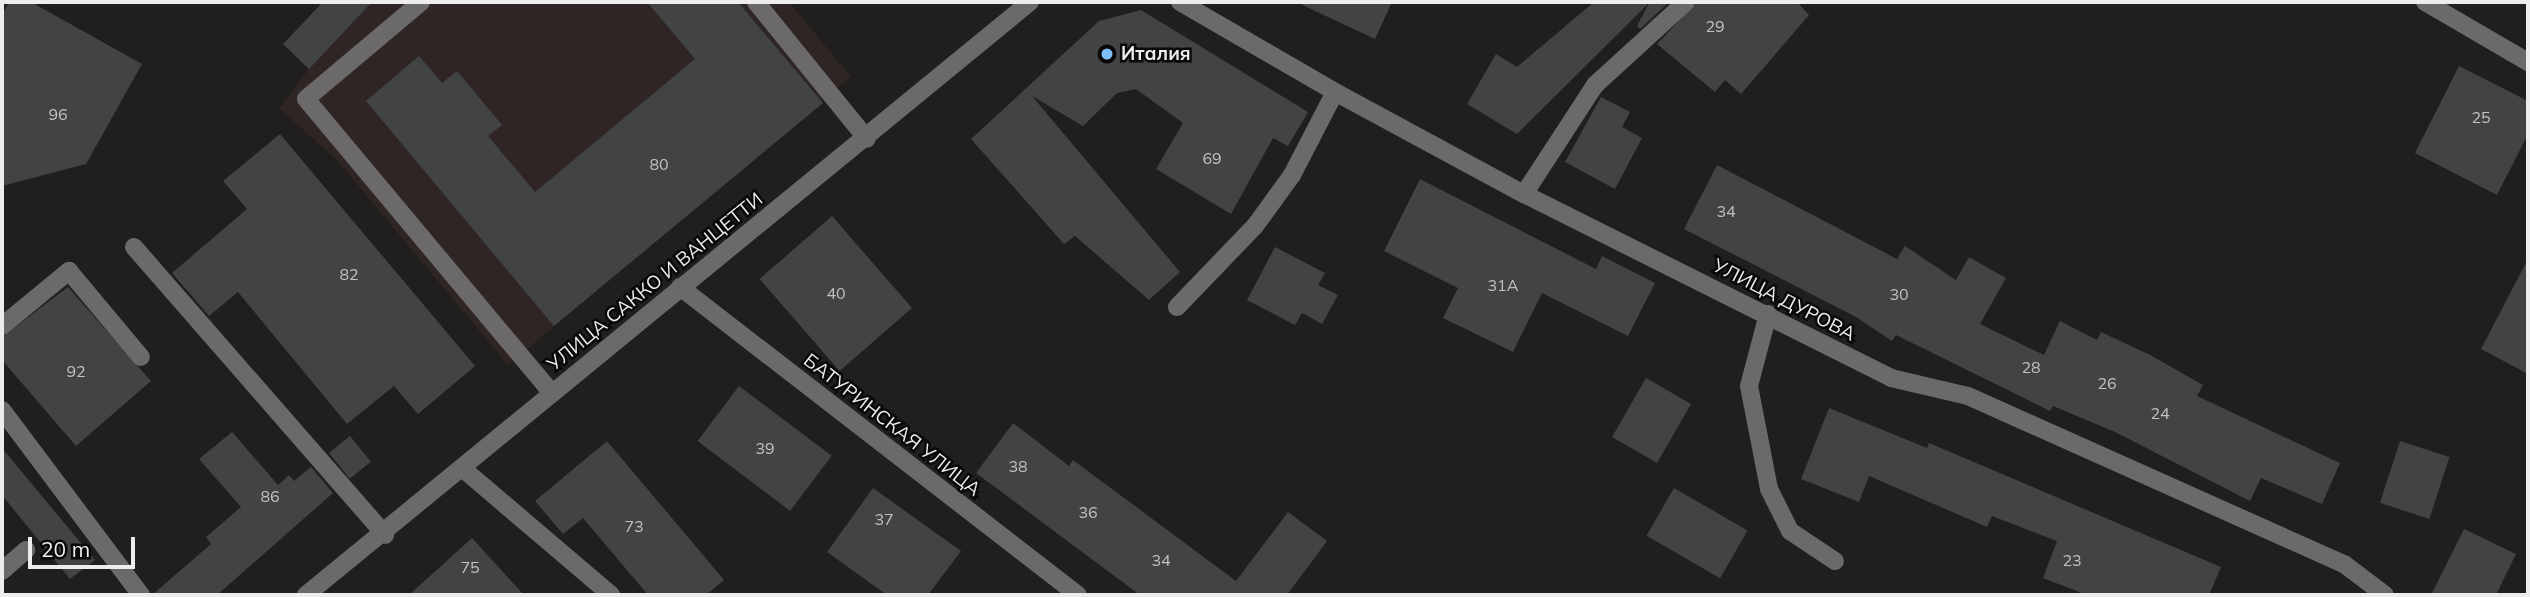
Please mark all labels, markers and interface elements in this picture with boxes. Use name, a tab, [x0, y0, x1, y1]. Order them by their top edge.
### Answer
house number: 29	[1705, 16, 1725, 36]
place label: Италия	[1121, 43, 1191, 65]
marker: Италия	[1099, 46, 1115, 62]
house number: 96	[48, 104, 68, 124]
house number: 25	[2471, 107, 2491, 127]
house number: 69	[1202, 148, 1222, 168]
house number: 80	[649, 154, 669, 174]
street label: УЛИЦА САККО И ВАНЦЕТТИ	[543, 188, 767, 376]
house number: 34	[1716, 201, 1736, 221]
street label: УЛИЦА ДУРОВА	[1709, 254, 1859, 346]
house number: 82	[339, 264, 359, 284]
house number: 31А	[1488, 275, 1518, 295]
house number: 40	[826, 283, 846, 303]
house number: 30	[1889, 284, 1909, 304]
street label: БАТУРИНСКАЯ УЛИЦА	[799, 349, 985, 501]
house number: 28	[2021, 357, 2041, 377]
house number: 92	[66, 361, 86, 381]
house number: 26	[2097, 373, 2117, 393]
house number: 24	[2150, 403, 2170, 423]
house number: 39	[755, 438, 775, 458]
house number: 38	[1008, 456, 1028, 476]
house number: 86	[260, 486, 280, 506]
house number: 36	[1078, 502, 1098, 522]
house number: 37	[874, 509, 894, 529]
house number: 73	[624, 516, 644, 536]
scale bar	[32, 524, 138, 568]
text: 20 m	[41, 536, 90, 562]
house number: 34	[1151, 550, 1171, 570]
house number: 23	[2062, 550, 2082, 570]
house number: 75	[460, 557, 480, 577]

